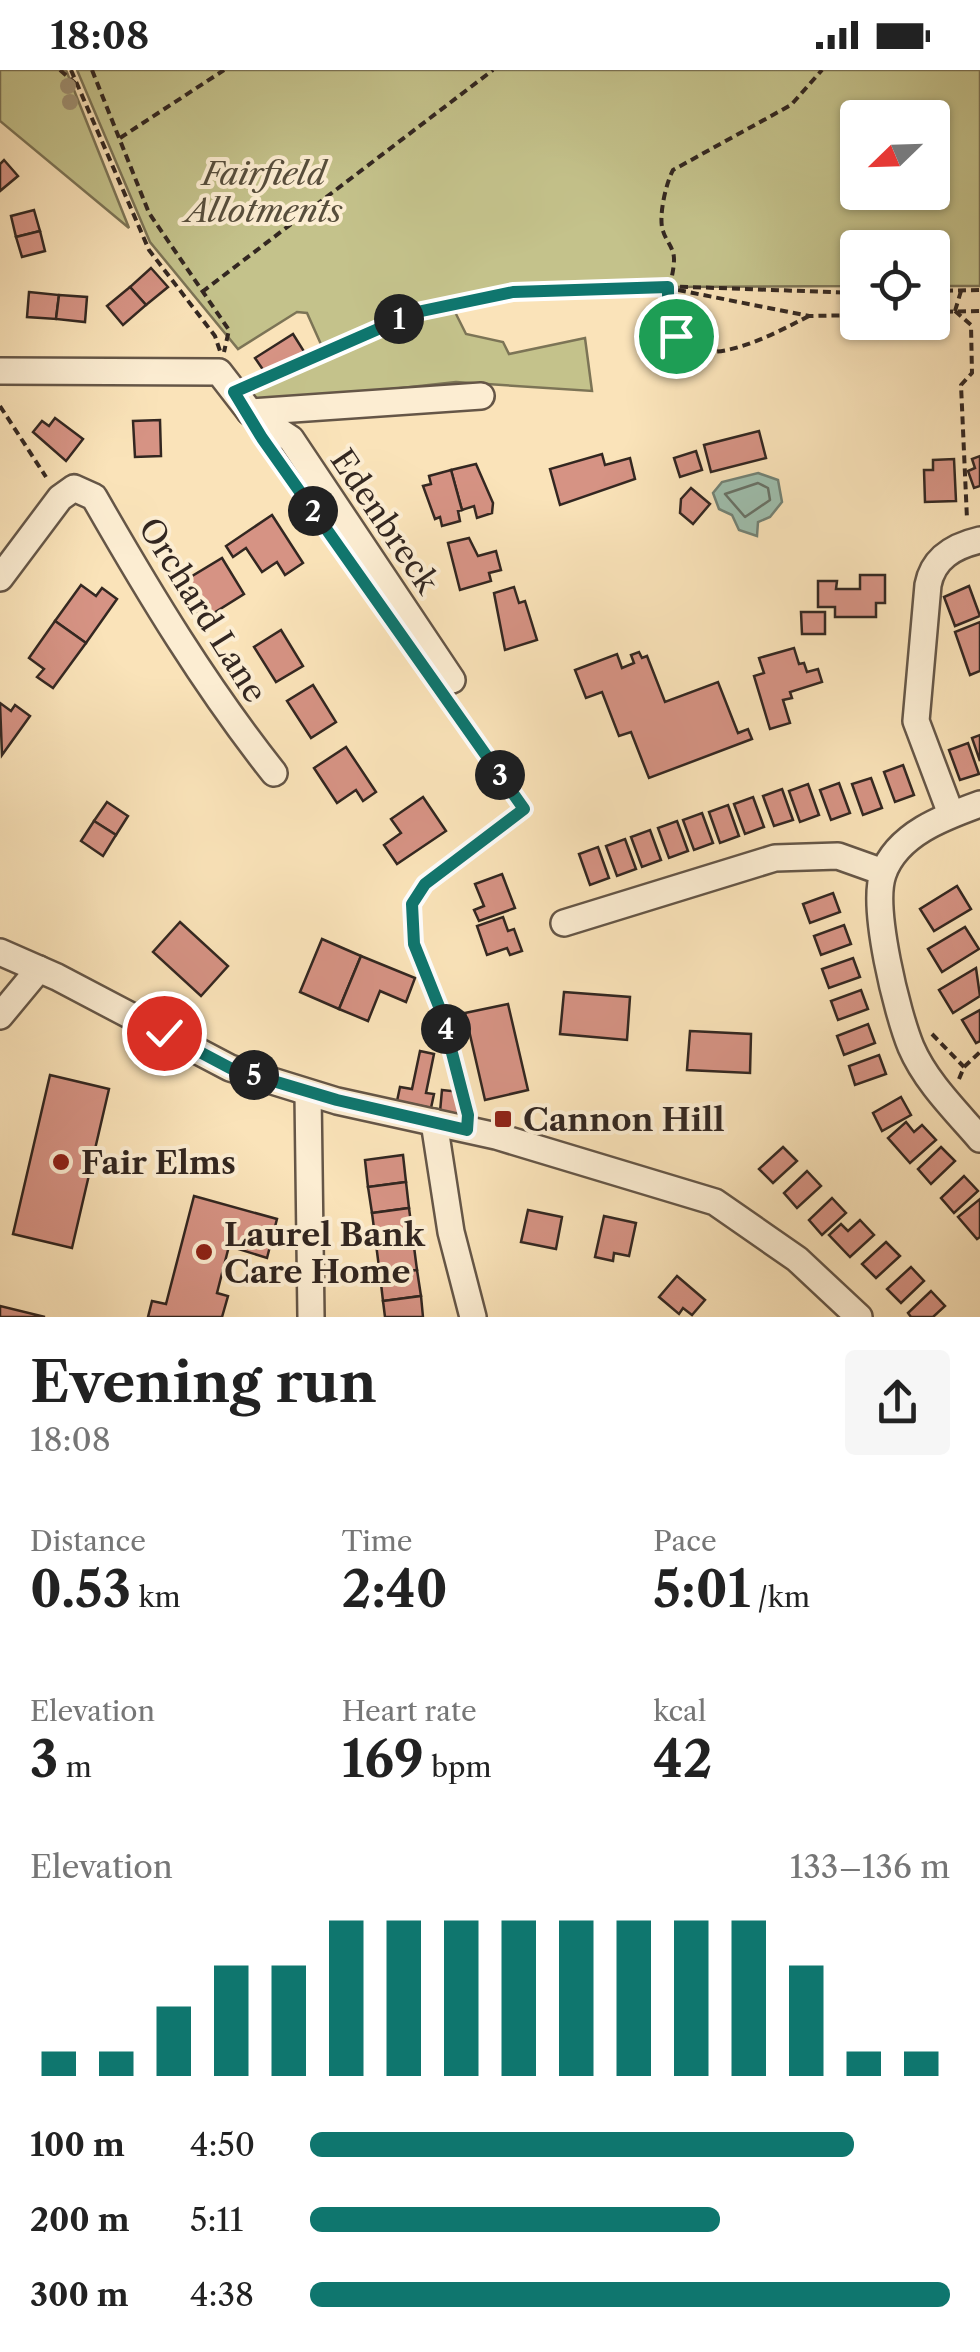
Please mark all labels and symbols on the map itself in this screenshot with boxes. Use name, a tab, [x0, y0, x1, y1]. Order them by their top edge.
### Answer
north arrow	[840, 100, 950, 210]
park label: Fairfield Allotments	[181, 154, 342, 230]
pin: 1	[374, 294, 424, 344]
pin	[634, 294, 719, 379]
street label: Edenbreck	[323, 442, 448, 602]
pin: 2	[288, 486, 338, 536]
street label: Orchard Lane	[131, 511, 275, 709]
pin: 3	[475, 750, 525, 800]
pin	[122, 991, 207, 1076]
pin: 4	[421, 1004, 471, 1054]
pin: 5	[229, 1050, 279, 1100]
place label: Cannon Hill	[523, 1100, 725, 1139]
marker: Cannon Hill	[492, 1108, 514, 1130]
place label: Fair Elms	[81, 1143, 236, 1182]
marker: Fair Elms	[50, 1151, 72, 1173]
place label: Laurel Bank Care Home	[224, 1215, 426, 1291]
marker: Laurel Bank Care Home	[193, 1241, 215, 1263]

